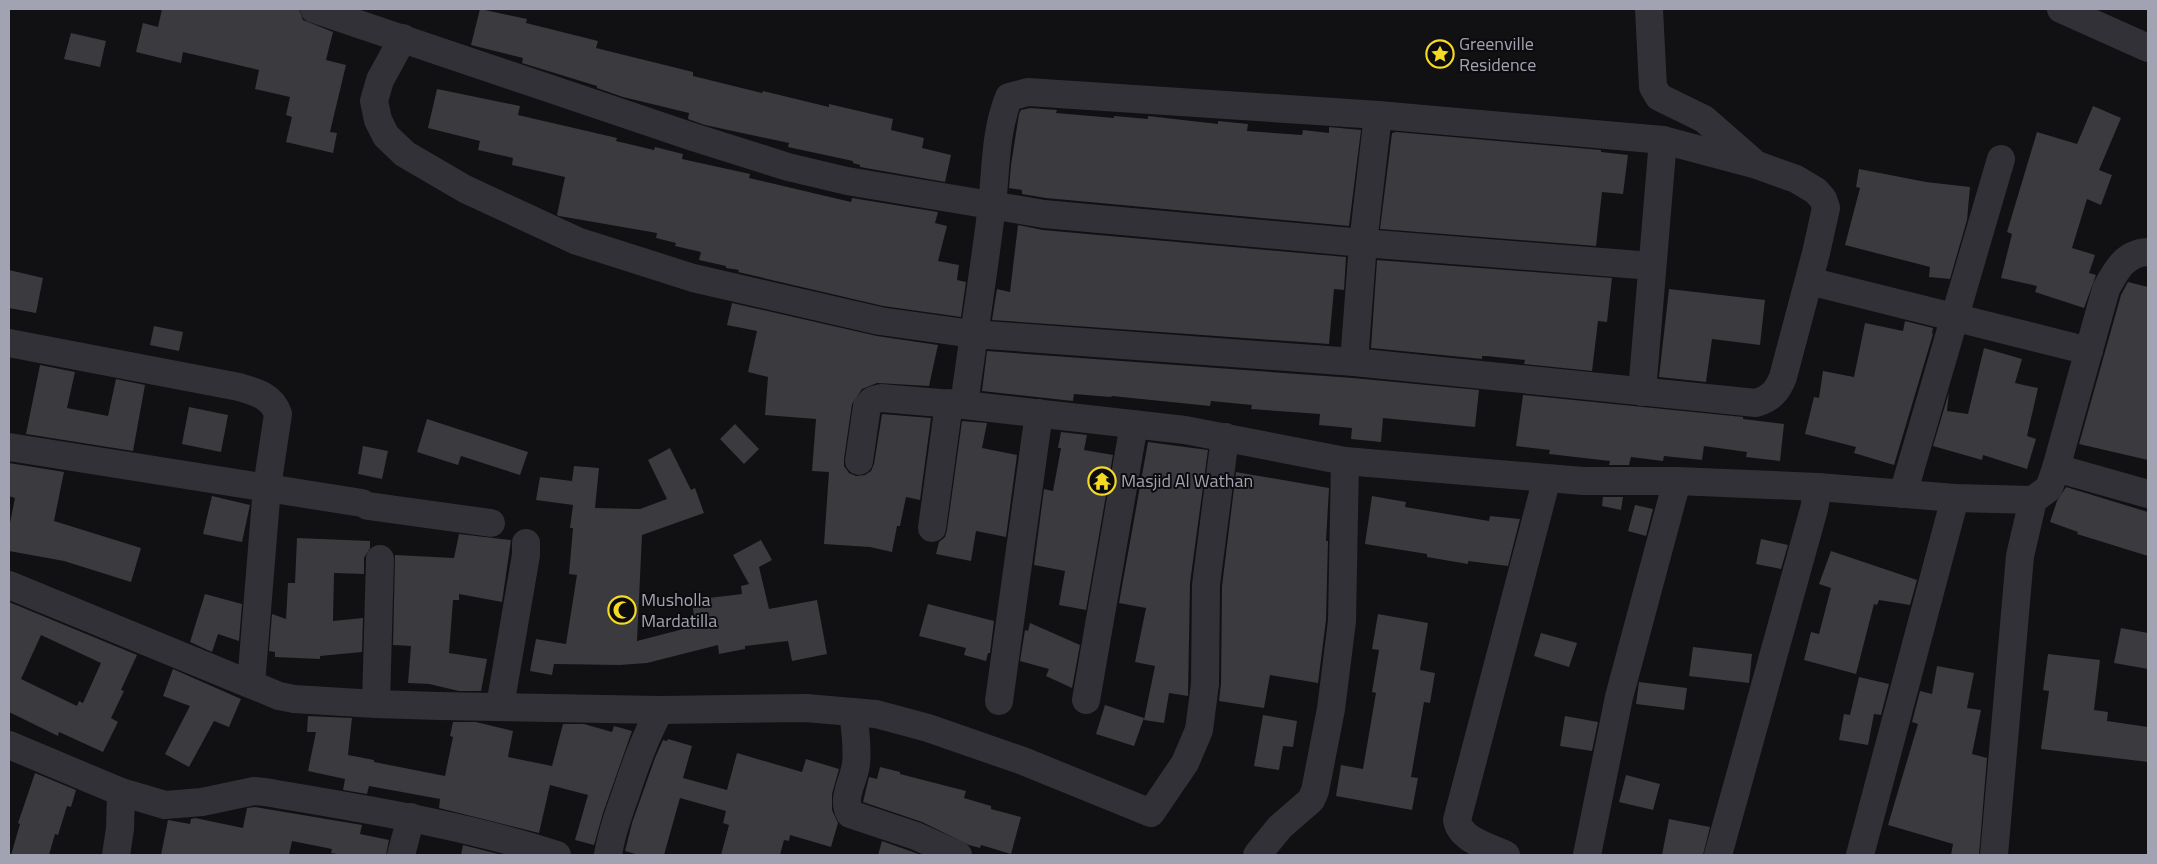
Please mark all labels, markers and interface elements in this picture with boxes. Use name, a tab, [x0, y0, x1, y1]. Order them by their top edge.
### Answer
place label: Greenville Residence	[1459, 30, 1536, 78]
place icon: Greenville Residence	[1425, 39, 1455, 69]
temple icon: Masjid Al Wathan	[1087, 466, 1117, 496]
place label: Masjid Al Wathan	[1121, 467, 1253, 494]
place label: Musholla Mardatilla	[641, 586, 717, 634]
mosque icon: Musholla Mardatilla	[607, 595, 637, 625]

